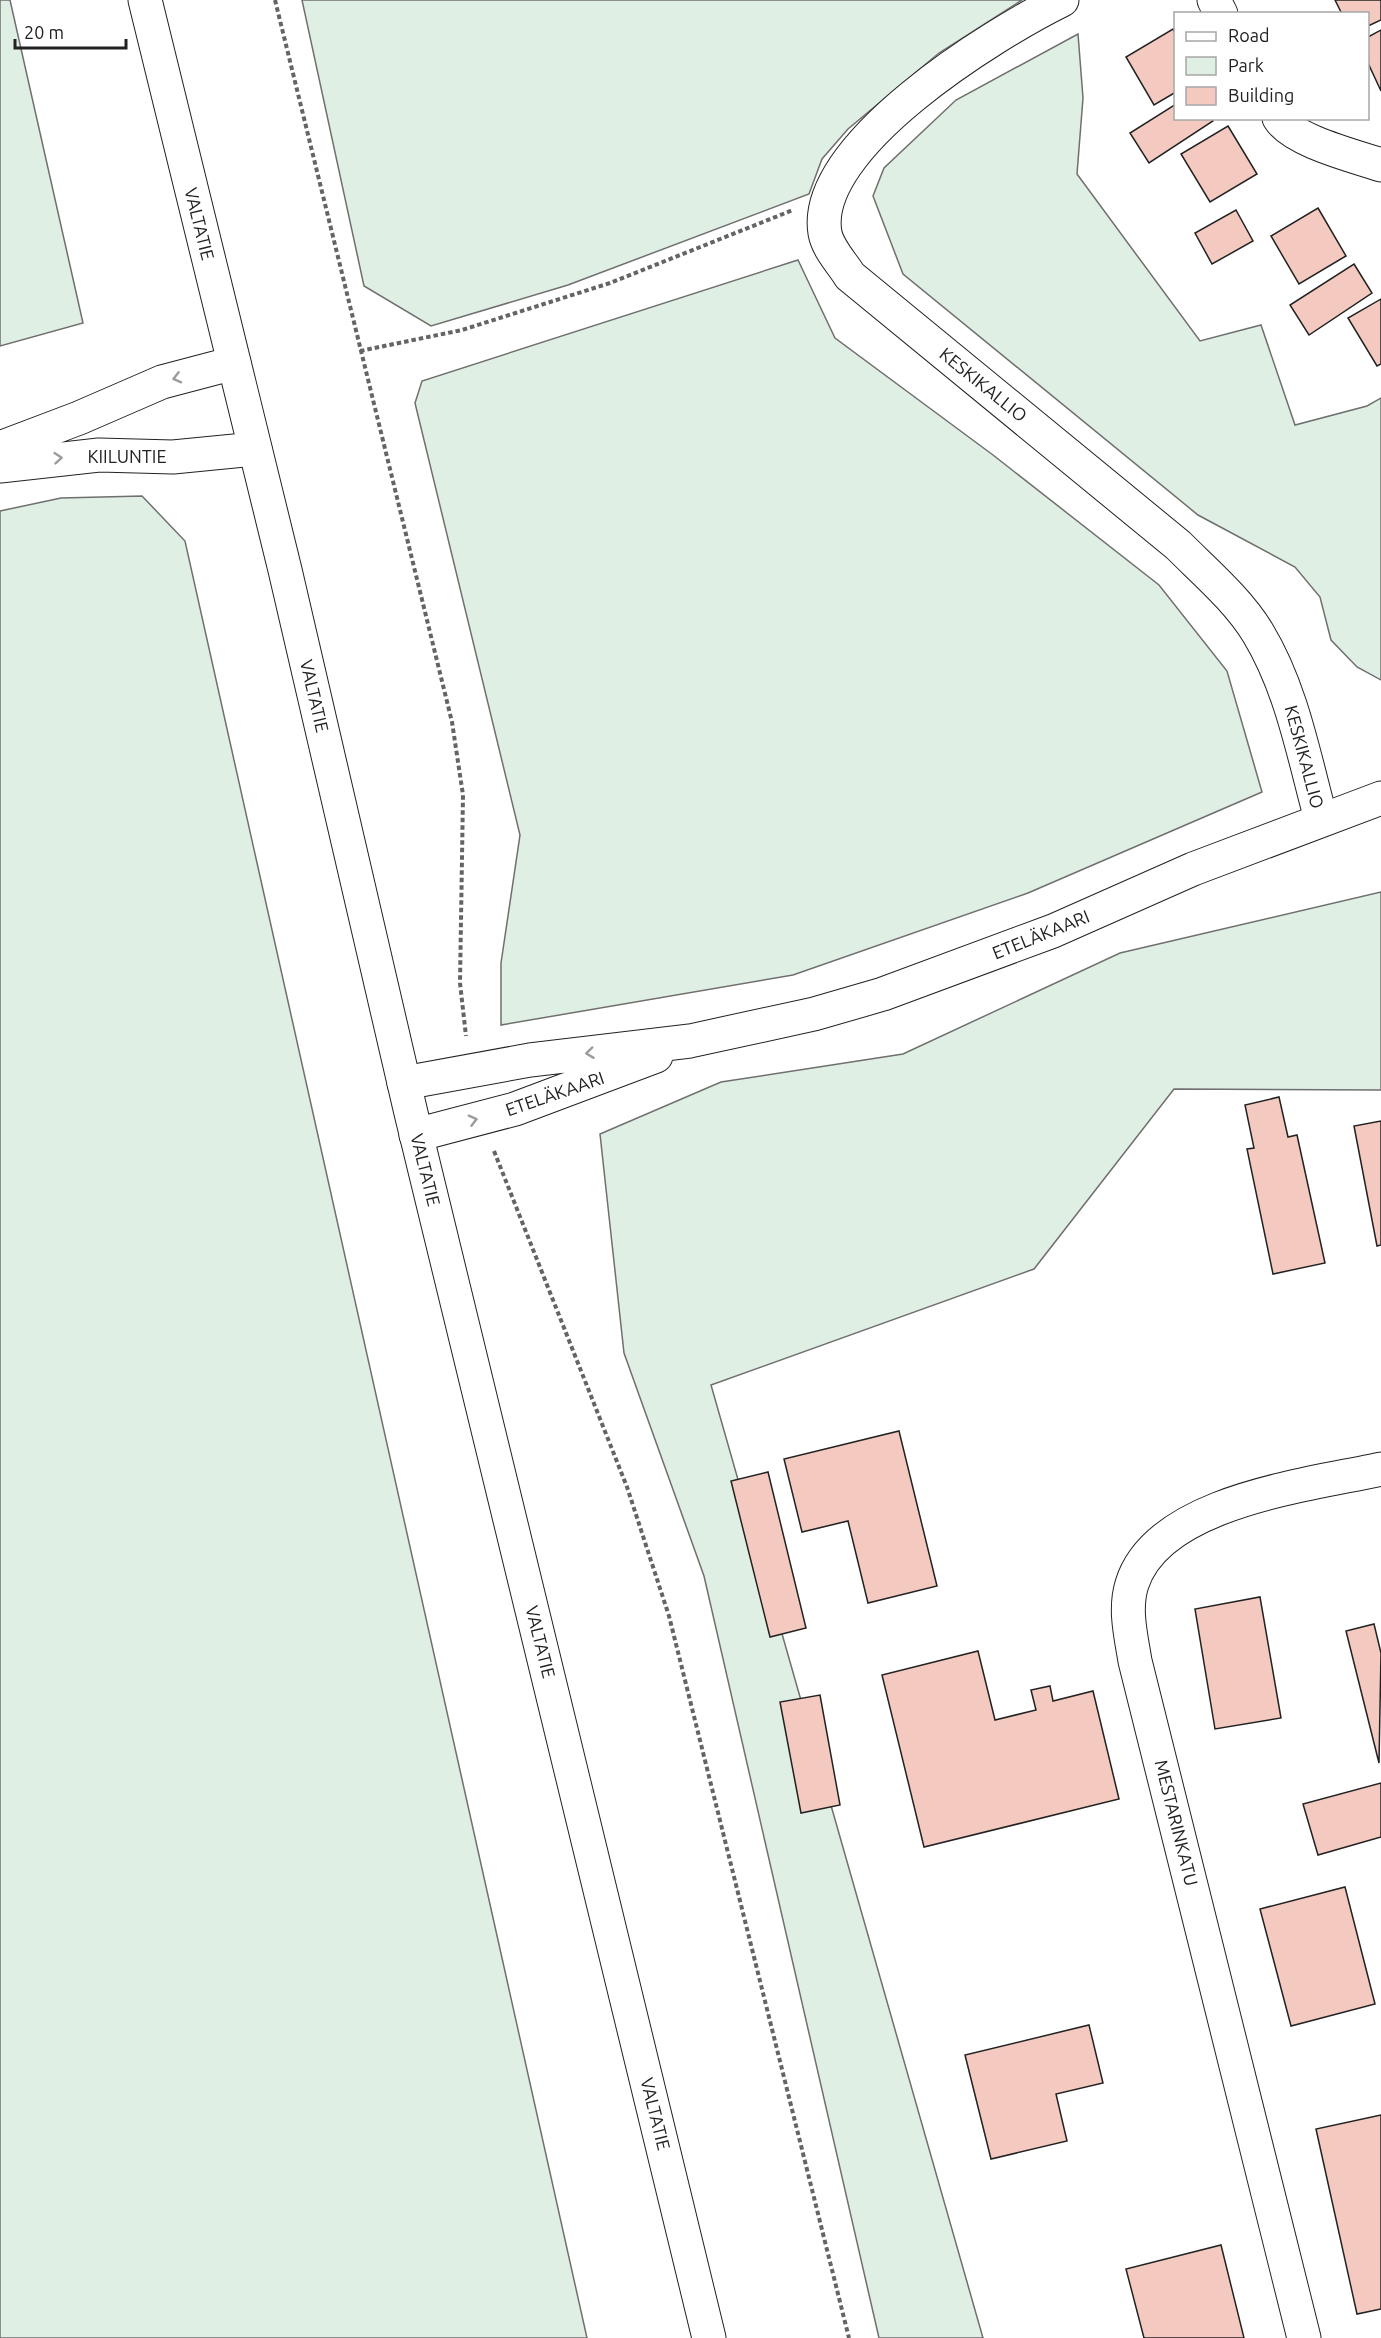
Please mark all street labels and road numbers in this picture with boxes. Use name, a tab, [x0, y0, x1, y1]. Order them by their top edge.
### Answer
street label: VALTATIE	[181, 185, 219, 262]
street label: KESKIKALLIO	[936, 343, 1031, 425]
street label: KIILUNTIE	[87, 446, 167, 466]
street label: VALTATIE	[297, 657, 333, 734]
street label: KESKIKALLIO	[1282, 703, 1328, 811]
street label: ETELÄKAARI	[989, 906, 1092, 963]
street label: ETELÄKAARI	[503, 1067, 607, 1119]
street label: VALTATIE	[407, 1131, 445, 1208]
street label: VALTATIE	[522, 1603, 560, 1680]
street label: MESTARINKATU	[1152, 1758, 1202, 1888]
street label: VALTATIE	[637, 2075, 675, 2152]

